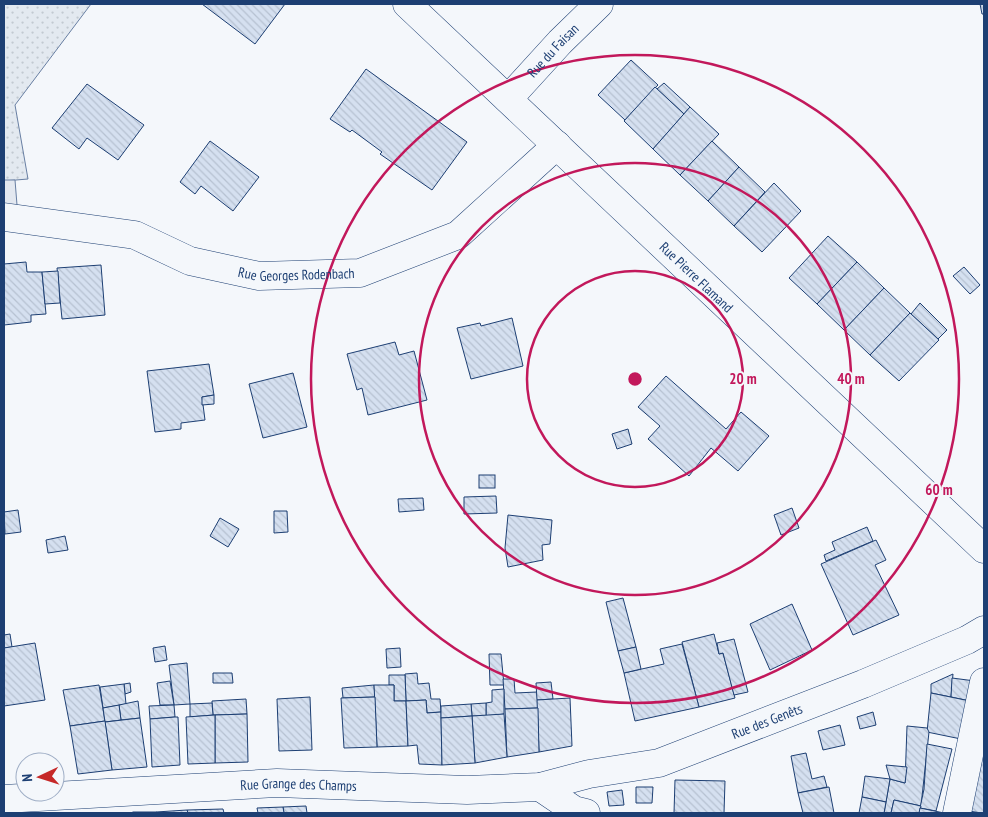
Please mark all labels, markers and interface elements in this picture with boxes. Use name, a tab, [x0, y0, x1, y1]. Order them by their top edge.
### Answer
street label: Rue du Faisan	[523, 20, 583, 81]
street label: Rue Pierre Flamand	[656, 238, 737, 316]
street label: Rue Georges Rodenbach	[237, 263, 355, 285]
text: 20 m	[729, 369, 757, 388]
text: 40 m	[837, 369, 865, 388]
centre of rings	[626, 370, 644, 388]
text: 60 m	[925, 480, 953, 499]
street label: Rue des Genêts	[729, 699, 805, 743]
north arrow	[15, 752, 65, 802]
text: N	[18, 774, 36, 782]
street label: Rue Grange des Champs	[240, 774, 357, 795]

